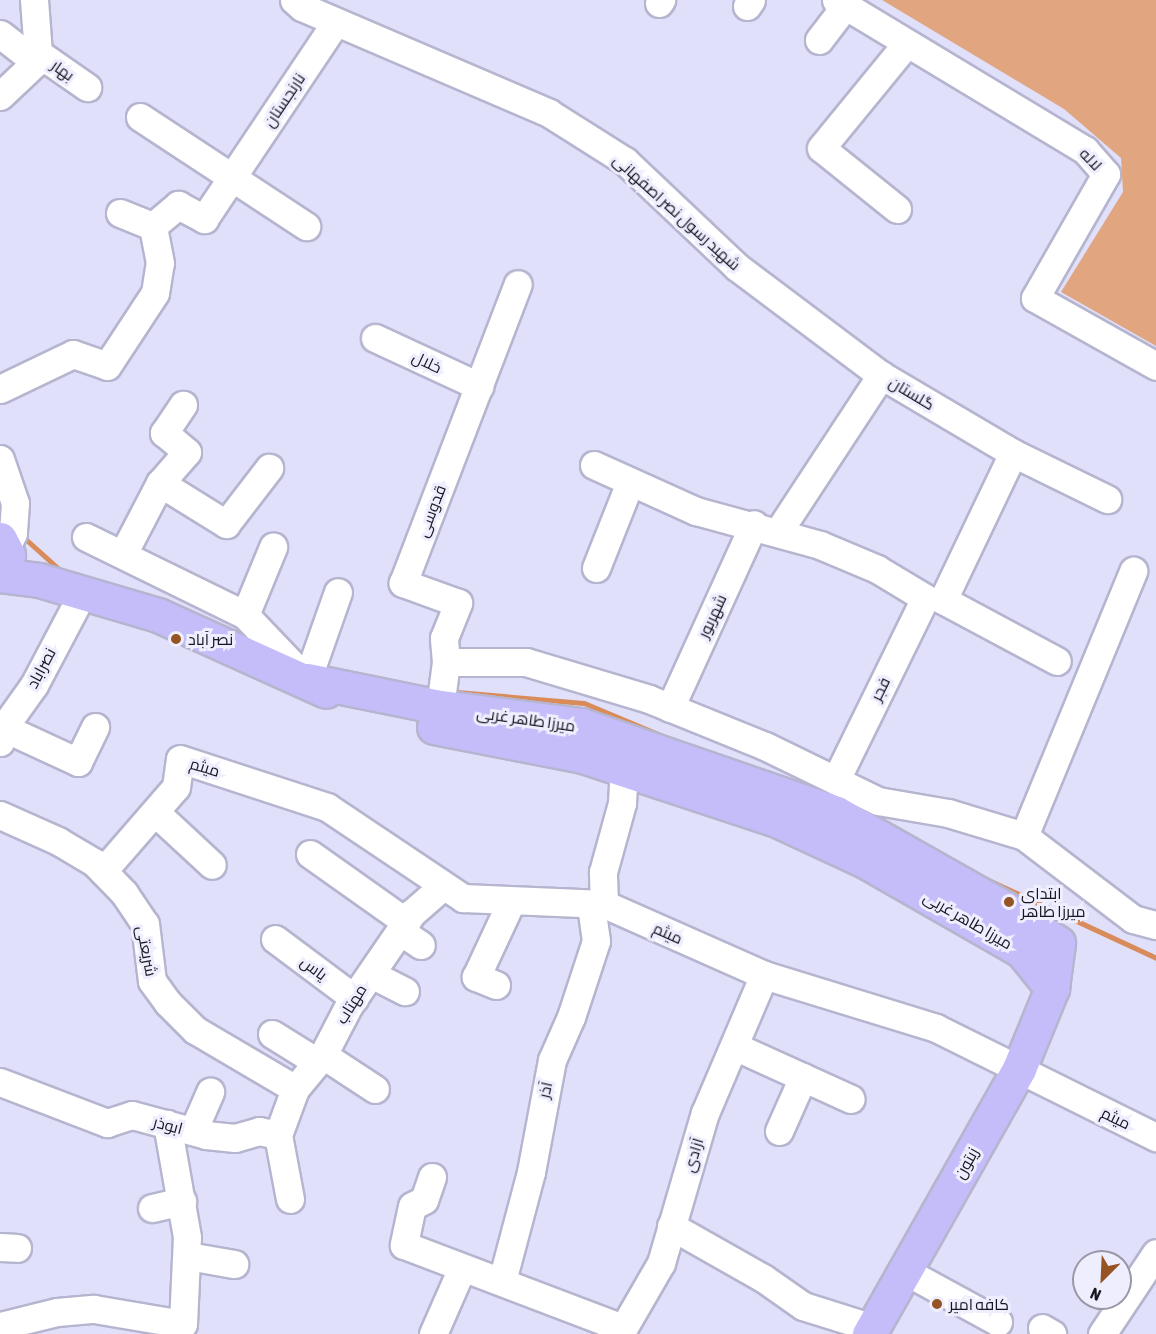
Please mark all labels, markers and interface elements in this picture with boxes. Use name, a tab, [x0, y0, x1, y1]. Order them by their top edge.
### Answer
street label: بهار	[48, 55, 78, 85]
street label: نارنجستان	[259, 69, 309, 131]
street label: لاله	[1076, 144, 1106, 174]
street label: شهید رسول نصر اصفهانی	[609, 150, 745, 274]
street label: خلال	[409, 347, 445, 377]
street label: گلستان	[886, 372, 938, 414]
street label: قدوسی	[412, 482, 450, 540]
street label: شهریور	[694, 591, 730, 641]
place label: نصر آباد	[188, 629, 233, 649]
marker: نصر آباد	[169, 632, 183, 646]
street label: نصراباد	[22, 644, 60, 692]
street label: فجر	[866, 674, 894, 704]
street label: میرزا طاهر غربی	[475, 703, 577, 735]
street label: میثم	[188, 753, 222, 781]
place label: ابتدای میرزا طاهر	[1021, 883, 1086, 921]
street label: میرزا طاهر غربی	[920, 887, 1016, 953]
marker: ابتدای میرزا طاهر	[1002, 895, 1016, 909]
street label: میثم	[650, 918, 686, 948]
street label: شریعتی	[133, 924, 161, 978]
street label: یاس	[297, 952, 331, 984]
street label: مهتاب	[331, 981, 371, 1027]
street label: آذر	[534, 1080, 556, 1100]
street label: میثم	[1098, 1103, 1134, 1133]
street label: ابوذر	[151, 1112, 185, 1138]
street label: آزادی	[679, 1136, 707, 1174]
street label: زیتون	[950, 1144, 982, 1182]
north arrow	[1072, 1250, 1132, 1310]
text: N	[1088, 1284, 1103, 1305]
place label: کافه امیر	[949, 1294, 1009, 1314]
marker: کافه امیر	[930, 1297, 944, 1311]

